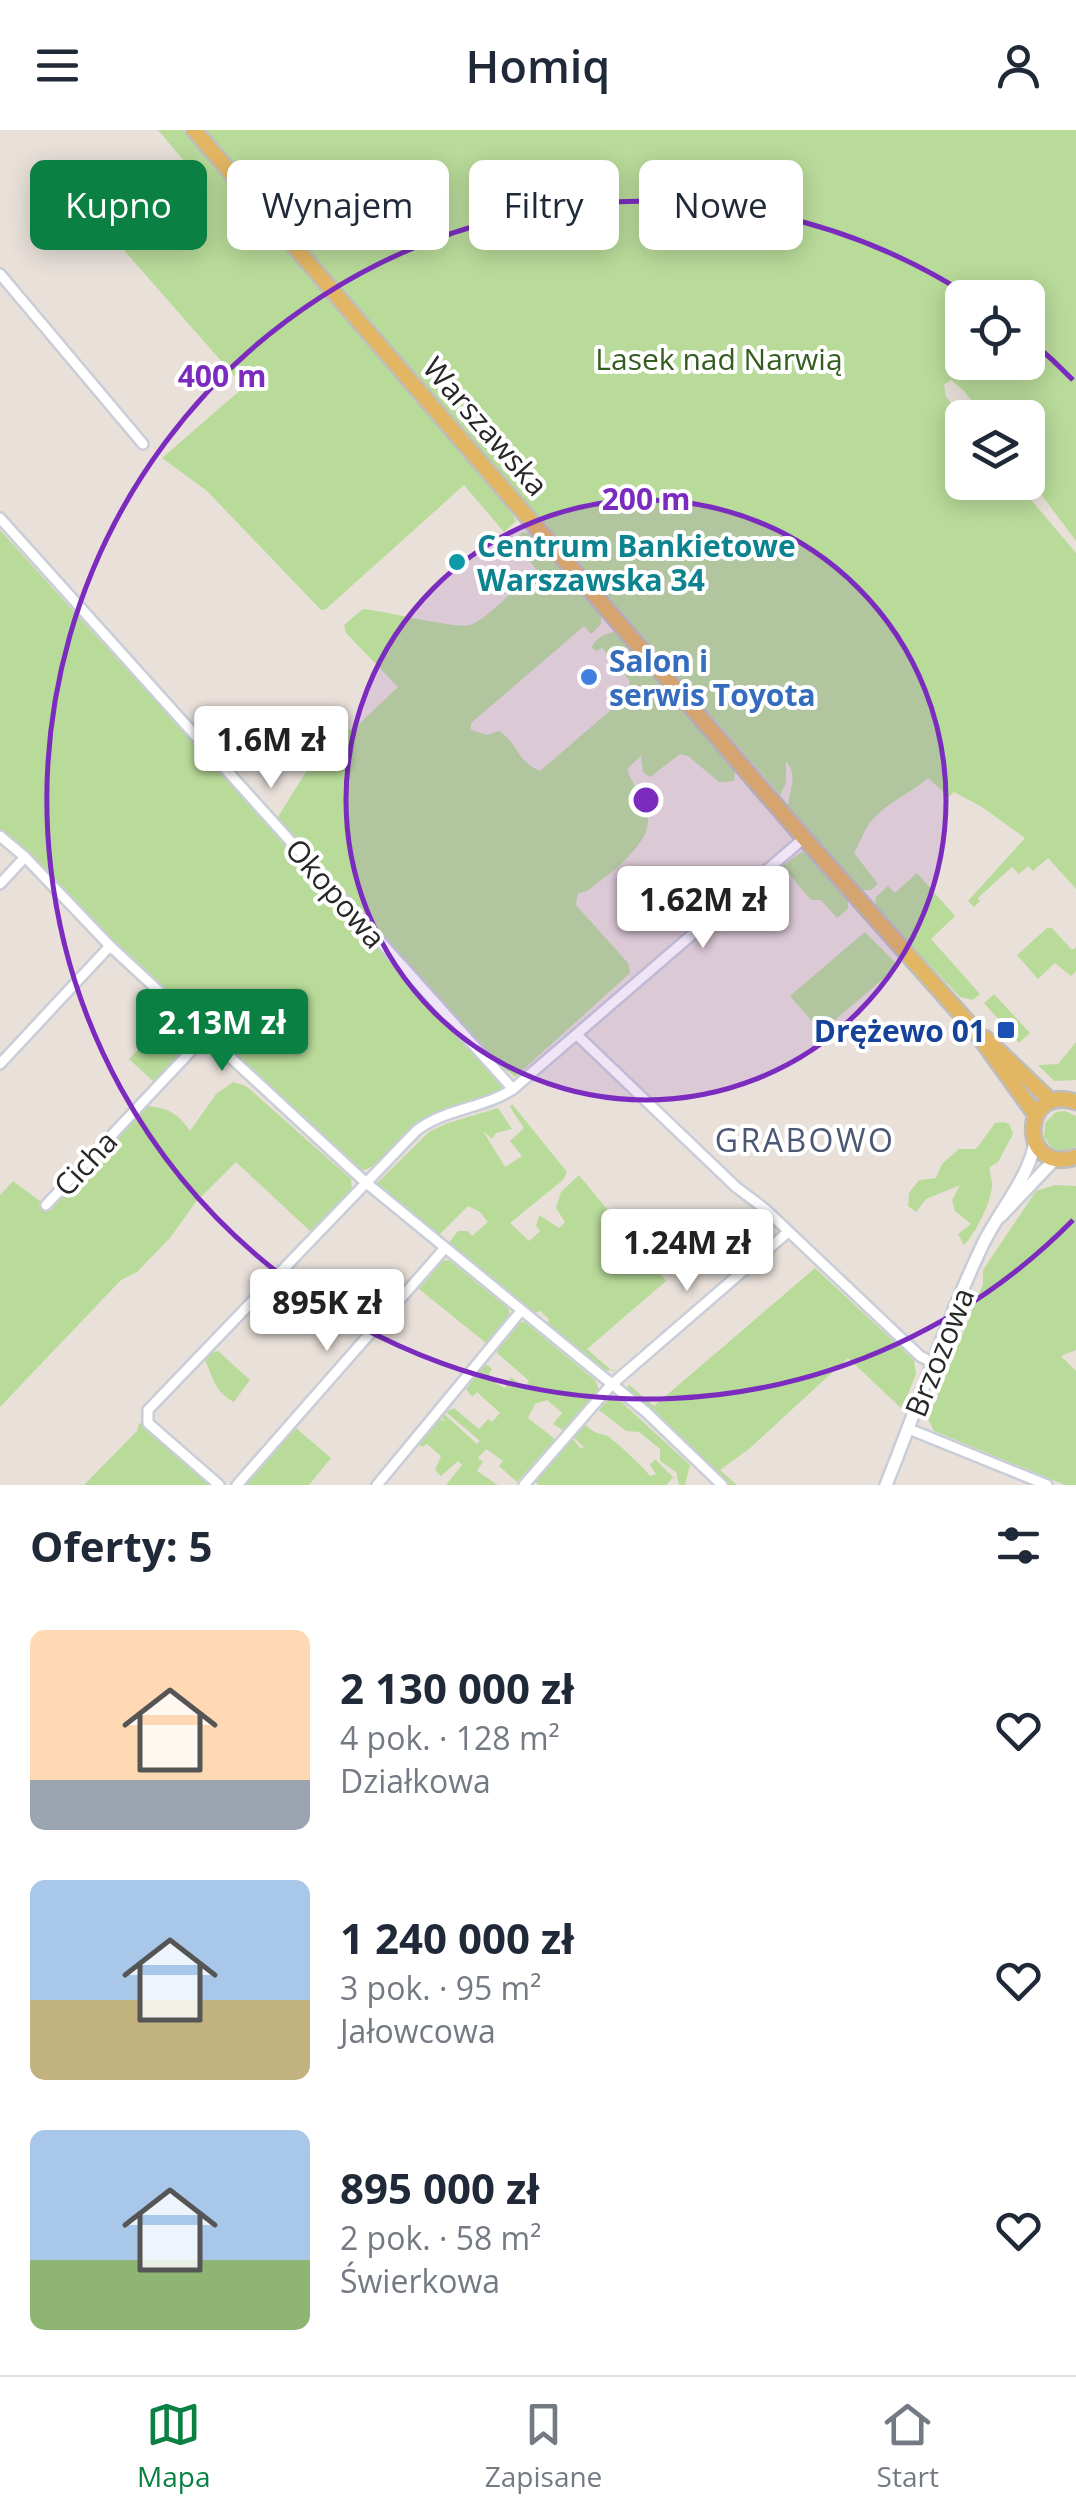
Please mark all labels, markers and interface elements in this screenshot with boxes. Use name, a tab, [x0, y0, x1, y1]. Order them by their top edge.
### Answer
text: Homiq	[466, 35, 610, 96]
icon: menu	[30, 38, 85, 93]
icon: person	[991, 38, 1046, 93]
chip: Kupno	[30, 160, 207, 250]
chip: Wynajem	[227, 160, 449, 250]
chip: Filtry	[469, 160, 619, 250]
chip: Nowe	[639, 160, 803, 250]
map controls	[945, 280, 1045, 500]
button: locate	[945, 280, 1045, 380]
park label: Lasek nad Narwią	[595, 338, 843, 379]
street label: Warszawska	[414, 348, 558, 504]
text: 400 m	[178, 355, 266, 396]
button: layers	[945, 400, 1045, 500]
text: 200 m	[602, 478, 690, 519]
place label: Centrum Bankietowe Warszawska 34	[477, 525, 796, 600]
marker: Centrum Bankietowe Warszawska 34	[446, 551, 468, 573]
place label: Salon i serwis Toyota	[609, 640, 816, 715]
marker: Salon i serwis Toyota	[578, 666, 600, 688]
pin: 1.6M zł	[179, 706, 363, 791]
text: 1.6M zł	[216, 717, 326, 760]
centre of rings	[628, 782, 664, 818]
street label: Okopowa	[277, 829, 395, 957]
pin: 1.62M zł	[600, 866, 806, 951]
text: 1.62M zł	[639, 877, 767, 920]
pin: 2.13M zł	[119, 989, 325, 1074]
text: 2.13M zł	[158, 1000, 286, 1043]
place label: Drężewo 01	[814, 1010, 986, 1051]
marker: Drężewo 01	[995, 1019, 1017, 1041]
district label: GRABOWO	[715, 1118, 895, 1161]
street label: Cicha	[44, 1121, 126, 1205]
pin: 1.24M zł	[584, 1209, 790, 1294]
text: 1.24M zł	[623, 1220, 751, 1263]
pin: 895K zł	[235, 1269, 419, 1354]
text: 895K zł	[272, 1280, 382, 1323]
street label: Brzozowa	[895, 1281, 983, 1423]
text: Oferty: 5	[30, 1517, 213, 1574]
icon: filters	[991, 1518, 1046, 1573]
text: 2 130 000 zł	[340, 1659, 574, 1716]
icon: home	[110, 1670, 230, 1790]
icon: heart	[991, 1703, 1046, 1758]
text: 4 pok. · 128 m²	[340, 1716, 560, 1759]
text: Działkowa	[340, 1759, 491, 1802]
text: 1 240 000 zł	[340, 1909, 574, 1966]
icon: home	[110, 1920, 230, 2040]
icon: heart	[991, 1953, 1046, 2008]
text: 3 pok. · 95 m²	[340, 1966, 541, 2009]
text: Jałowcowa	[340, 2009, 496, 2052]
text: 895 000 zł	[340, 2159, 539, 2216]
icon: home	[110, 2170, 230, 2290]
icon: heart	[991, 2203, 1046, 2258]
text: 2 pok. · 58 m²	[340, 2216, 541, 2259]
text: Świerkowa	[340, 2259, 500, 2302]
tab: Mapa	[137, 2397, 211, 2495]
tab: Zapisane	[485, 2397, 602, 2495]
tab: Start	[877, 2397, 939, 2495]

